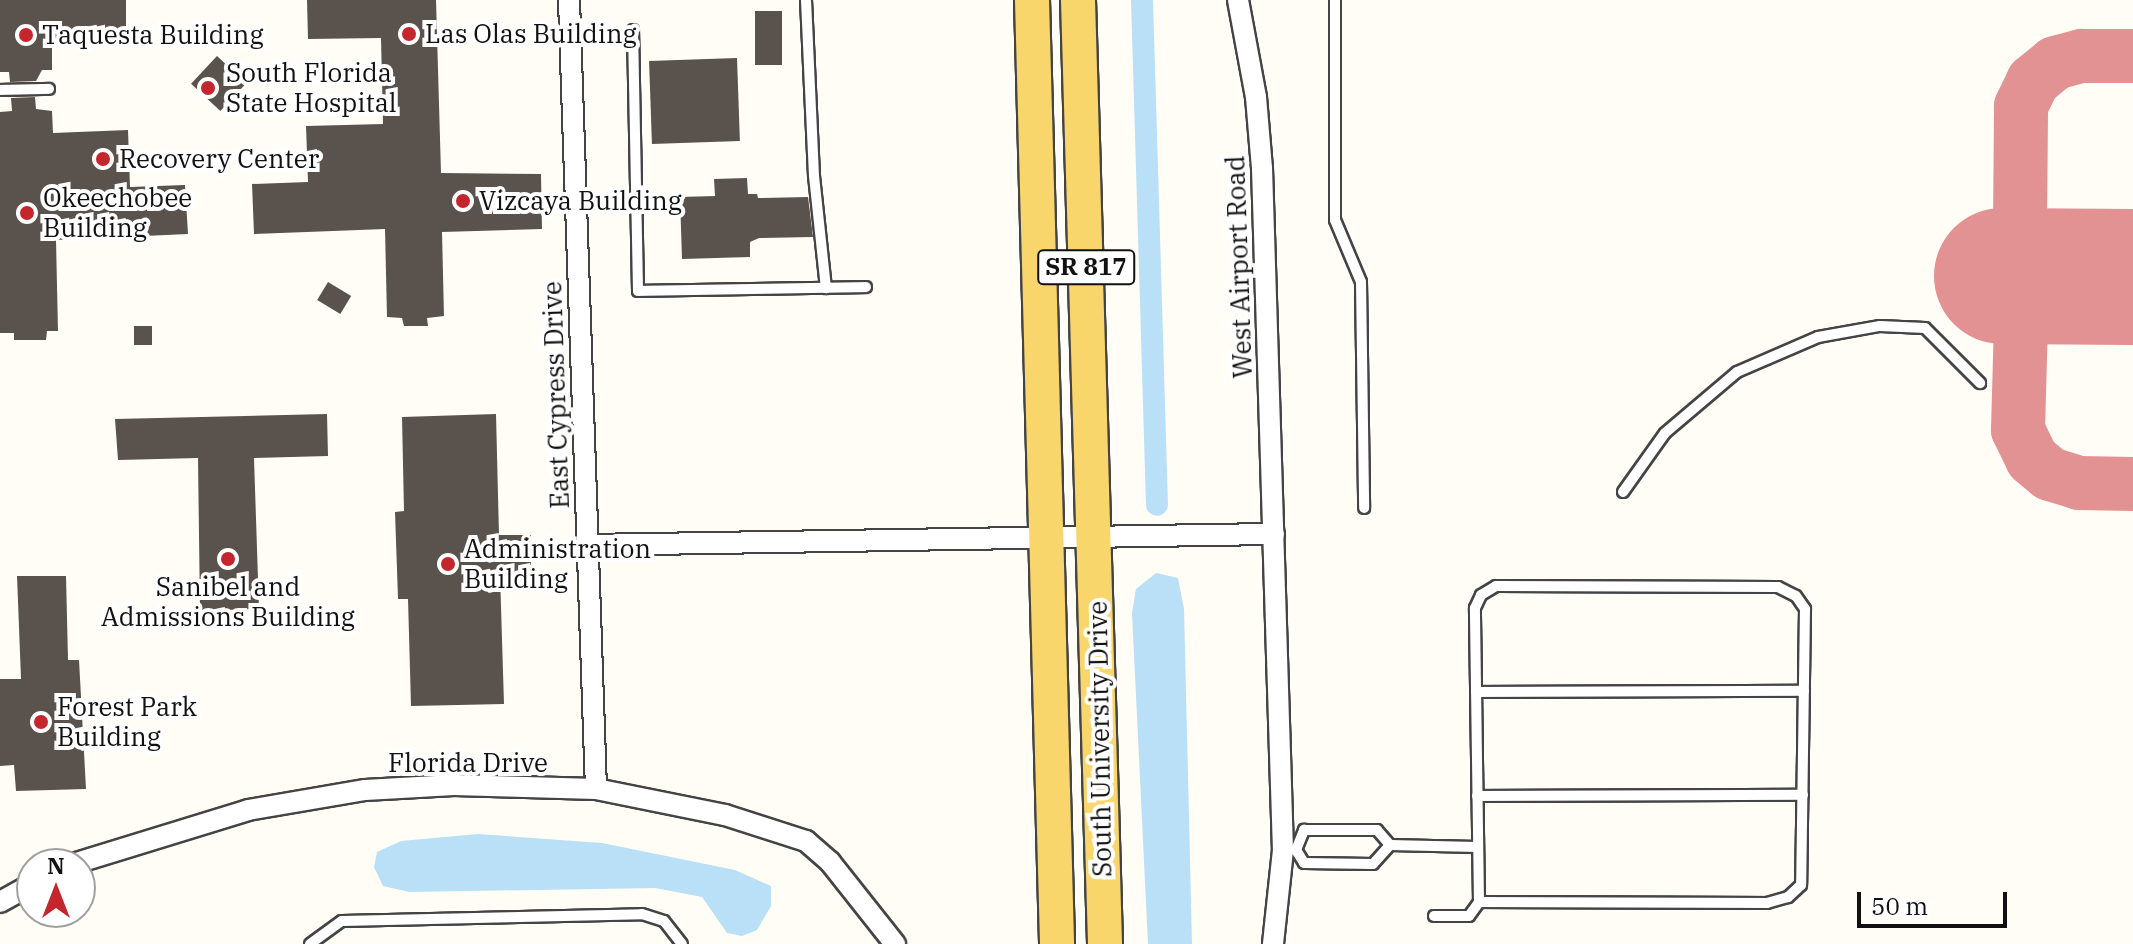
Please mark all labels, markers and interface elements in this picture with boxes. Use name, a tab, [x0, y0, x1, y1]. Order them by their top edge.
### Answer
place label: Las Olas Building	[425, 18, 637, 50]
place label: Taquesta Building	[42, 19, 264, 51]
marker: Las Olas Building	[400, 25, 418, 43]
marker: Taquesta Building	[17, 26, 35, 44]
place label: South Florida State Hospital	[226, 57, 397, 118]
marker: South Florida State Hospital	[197, 77, 219, 99]
place label: Recovery Center	[119, 143, 319, 175]
marker: Recovery Center	[94, 150, 112, 168]
street label: West Airport Road	[1220, 155, 1258, 379]
place label: Okeechobee Building	[43, 182, 192, 244]
place label: Vizcaya Building	[479, 185, 682, 217]
marker: Vizcaya Building	[454, 192, 472, 210]
marker: Okeechobee Building	[18, 204, 36, 222]
road number: SR 817	[1036, 247, 1136, 287]
street label: East Cypress Drive	[536, 281, 576, 509]
place label: Administration Building	[464, 533, 651, 594]
marker: Sanibel and Admissions Building	[219, 550, 237, 568]
marker: Administration Building	[439, 555, 457, 573]
place label: Sanibel and Admissions Building	[101, 571, 355, 632]
street label: South University Drive	[1082, 601, 1118, 877]
place label: Forest Park Building	[57, 691, 197, 752]
marker: Forest Park Building	[32, 713, 50, 731]
street label: Florida Drive	[388, 747, 548, 779]
north arrow	[16, 848, 96, 928]
text: N	[47, 851, 65, 880]
scale bar	[1861, 876, 2011, 926]
text: 50 m	[1871, 890, 1928, 922]

